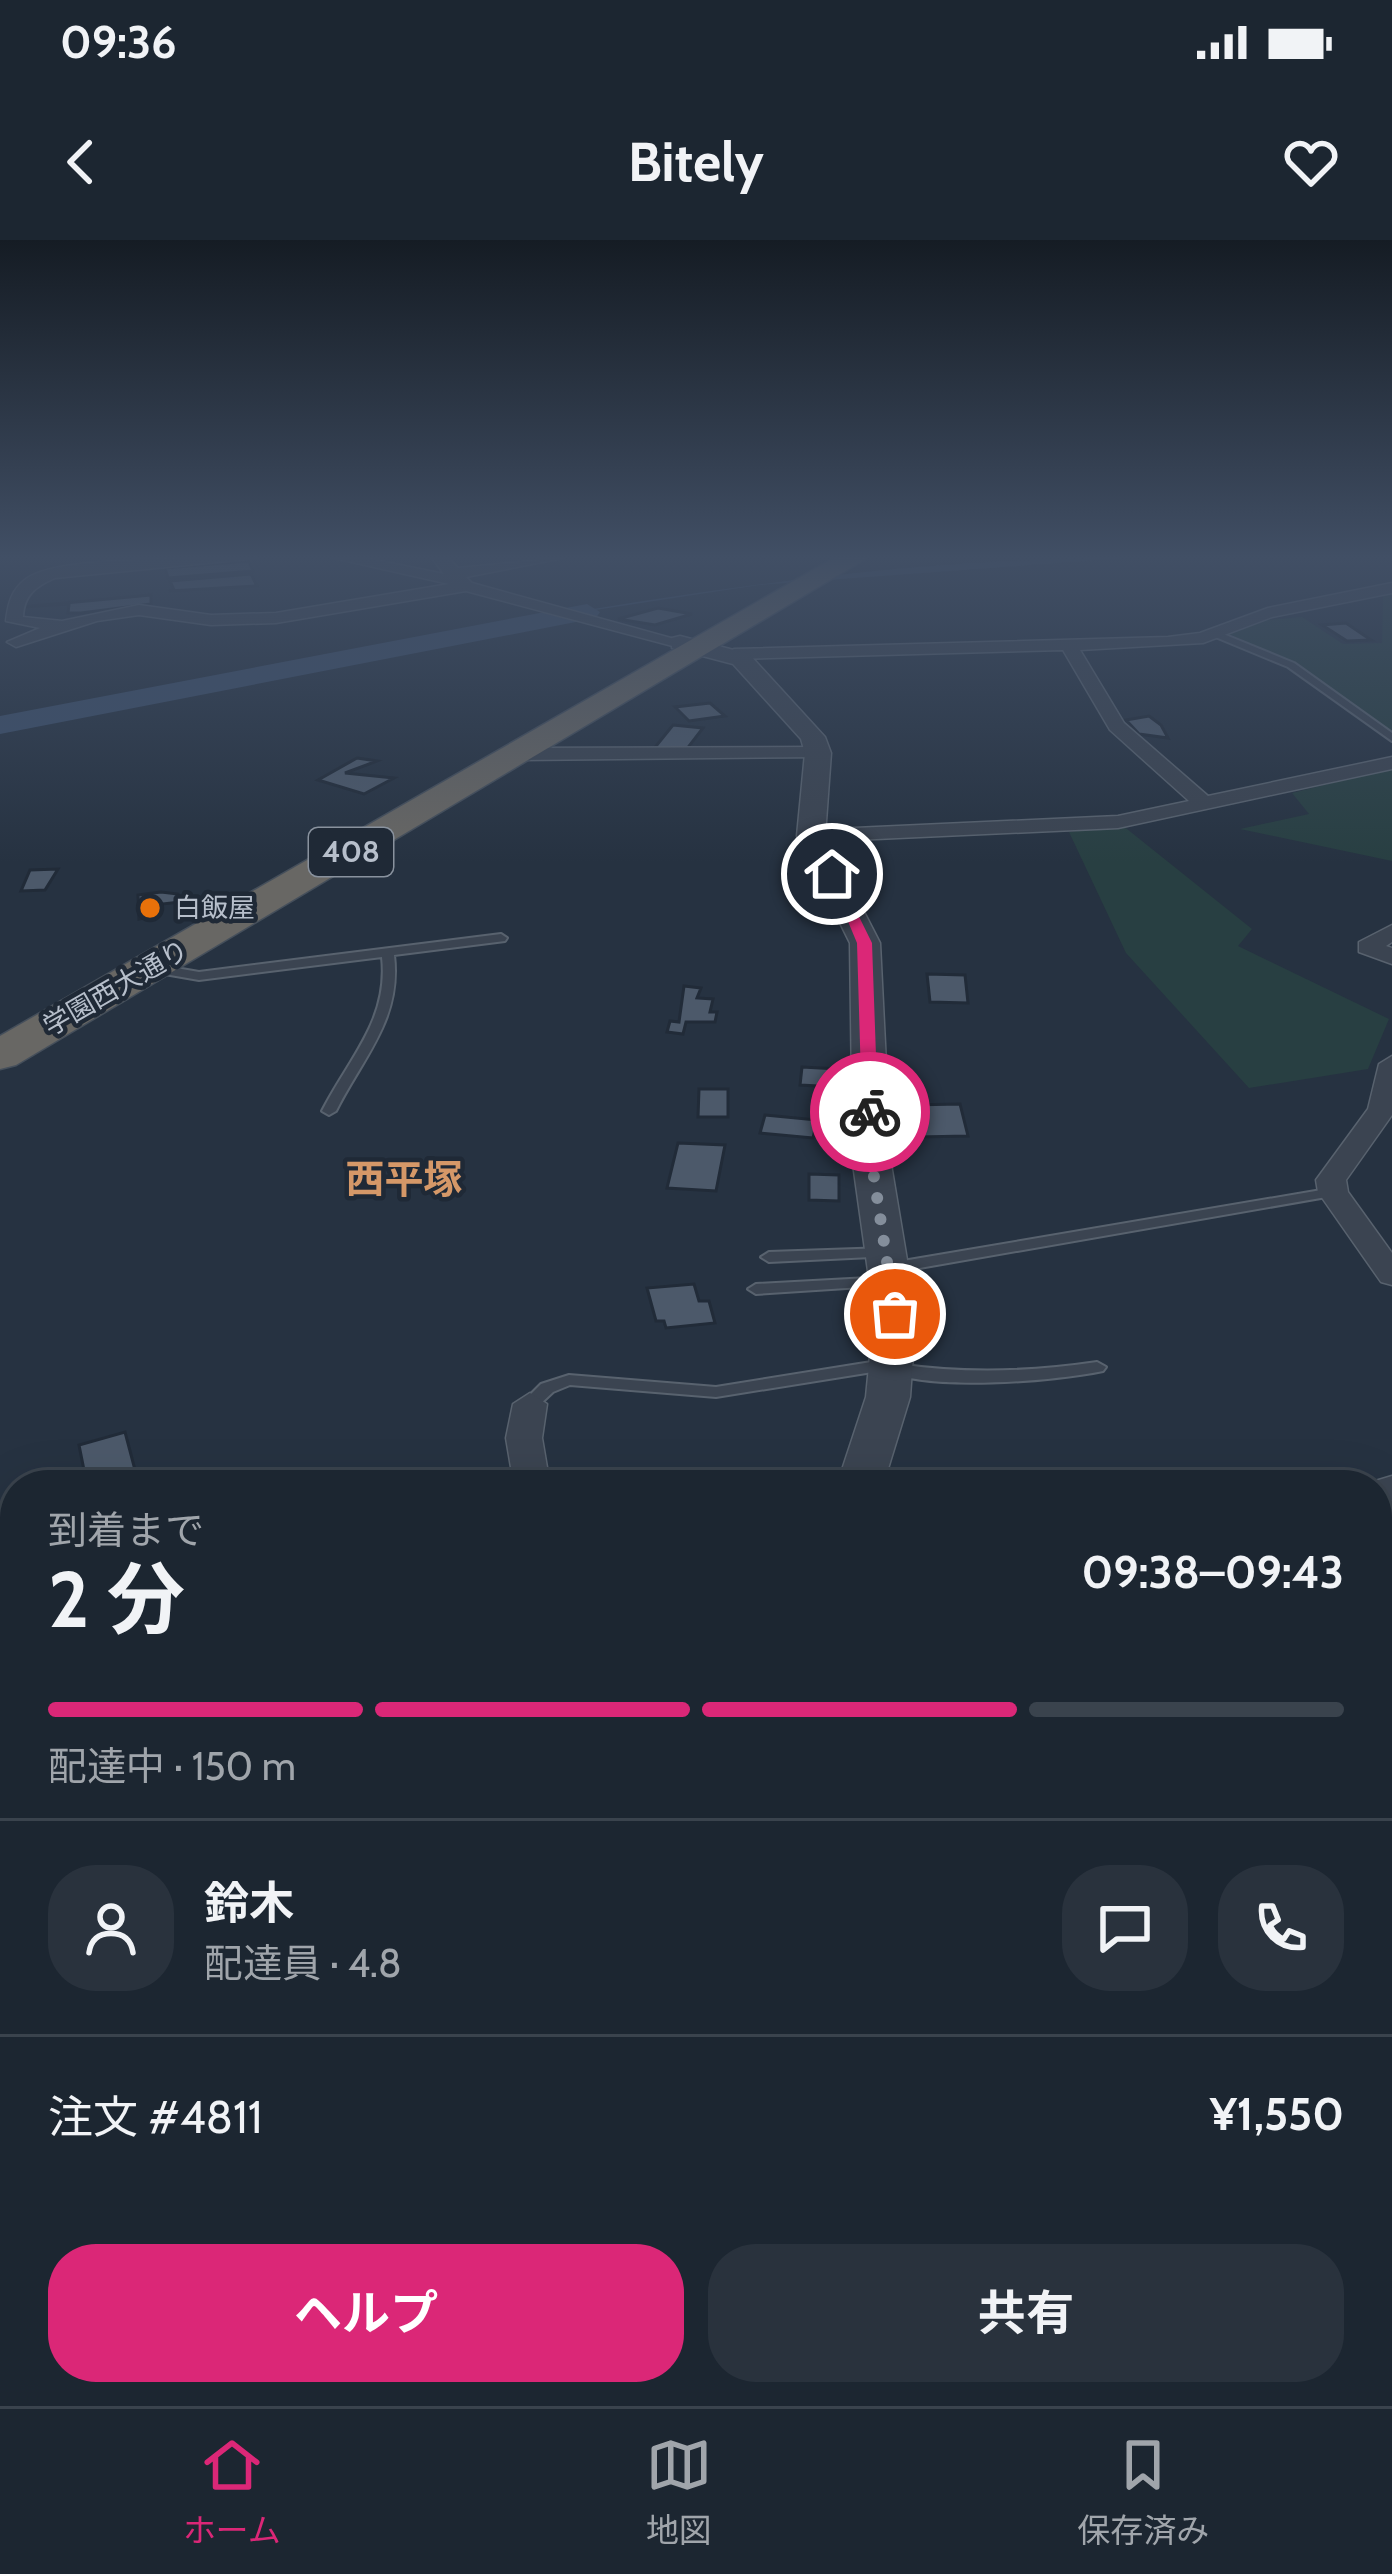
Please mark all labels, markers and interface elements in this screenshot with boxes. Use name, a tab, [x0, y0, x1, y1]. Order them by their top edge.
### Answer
text: 09:36	[60, 15, 177, 69]
icon: back	[48, 129, 114, 195]
text: Bitely	[628, 129, 764, 195]
icon: heart	[1278, 129, 1344, 195]
pin	[781, 823, 883, 925]
road number: 408	[309, 828, 393, 876]
icon: home	[799, 841, 865, 907]
place label: 白飯屋	[174, 891, 255, 924]
marker: 白飯屋	[137, 895, 163, 921]
street label: 学園西大通り	[37, 933, 194, 1042]
courier	[810, 1052, 930, 1172]
icon: bike	[837, 1079, 903, 1145]
district label: 西平塚	[345, 1155, 463, 1203]
pin	[844, 1263, 946, 1365]
icon: bag	[862, 1281, 928, 1347]
text: 到着まで	[48, 1506, 204, 1554]
text: 09:38–09:43	[1081, 1545, 1344, 1599]
text: 2 分	[48, 1552, 185, 1647]
text: 配達中 · 150 m	[48, 1742, 296, 1790]
button: person	[48, 1865, 174, 1991]
button: chat	[1062, 1865, 1188, 1991]
button: phone	[1218, 1865, 1344, 1991]
text: 鈴木	[204, 1876, 294, 1930]
text: 配達員 · 4.8	[204, 1939, 402, 1987]
text: ¥1,550	[1210, 2087, 1344, 2141]
text: 注文 #4811	[48, 2090, 262, 2144]
button: ヘルプ	[48, 2244, 684, 2382]
button: 共有	[708, 2244, 1344, 2382]
tab: ホーム	[183, 2432, 281, 2552]
tab: 地図	[646, 2432, 712, 2552]
tab: 保存済み	[1077, 2432, 1209, 2552]

